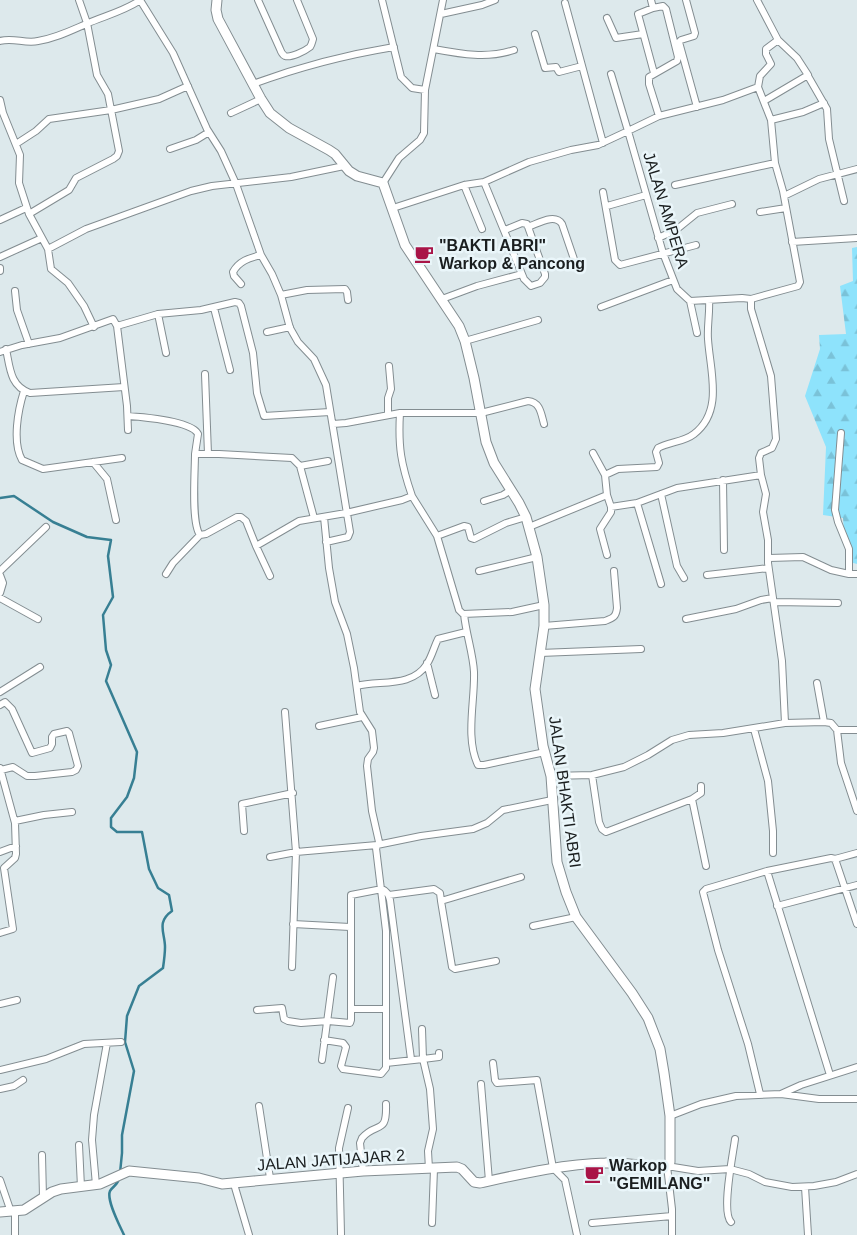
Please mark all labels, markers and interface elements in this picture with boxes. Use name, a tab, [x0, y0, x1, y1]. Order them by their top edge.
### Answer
street label: JALAN AMPERA	[640, 150, 692, 271]
place label: "BAKTI ABRI" Warkop & Pancong	[439, 237, 585, 272]
cafe icon: "BAKTI ABRI" Warkop & Pancong	[413, 243, 435, 265]
street label: JALAN BHAKTI ABRI	[546, 715, 584, 869]
street label: JALAN JATIJAJAR 2	[256, 1146, 406, 1174]
place label: Warkop "GEMILANG"	[609, 1157, 710, 1192]
cafe icon: Warkop "GEMILANG"	[583, 1163, 605, 1185]

